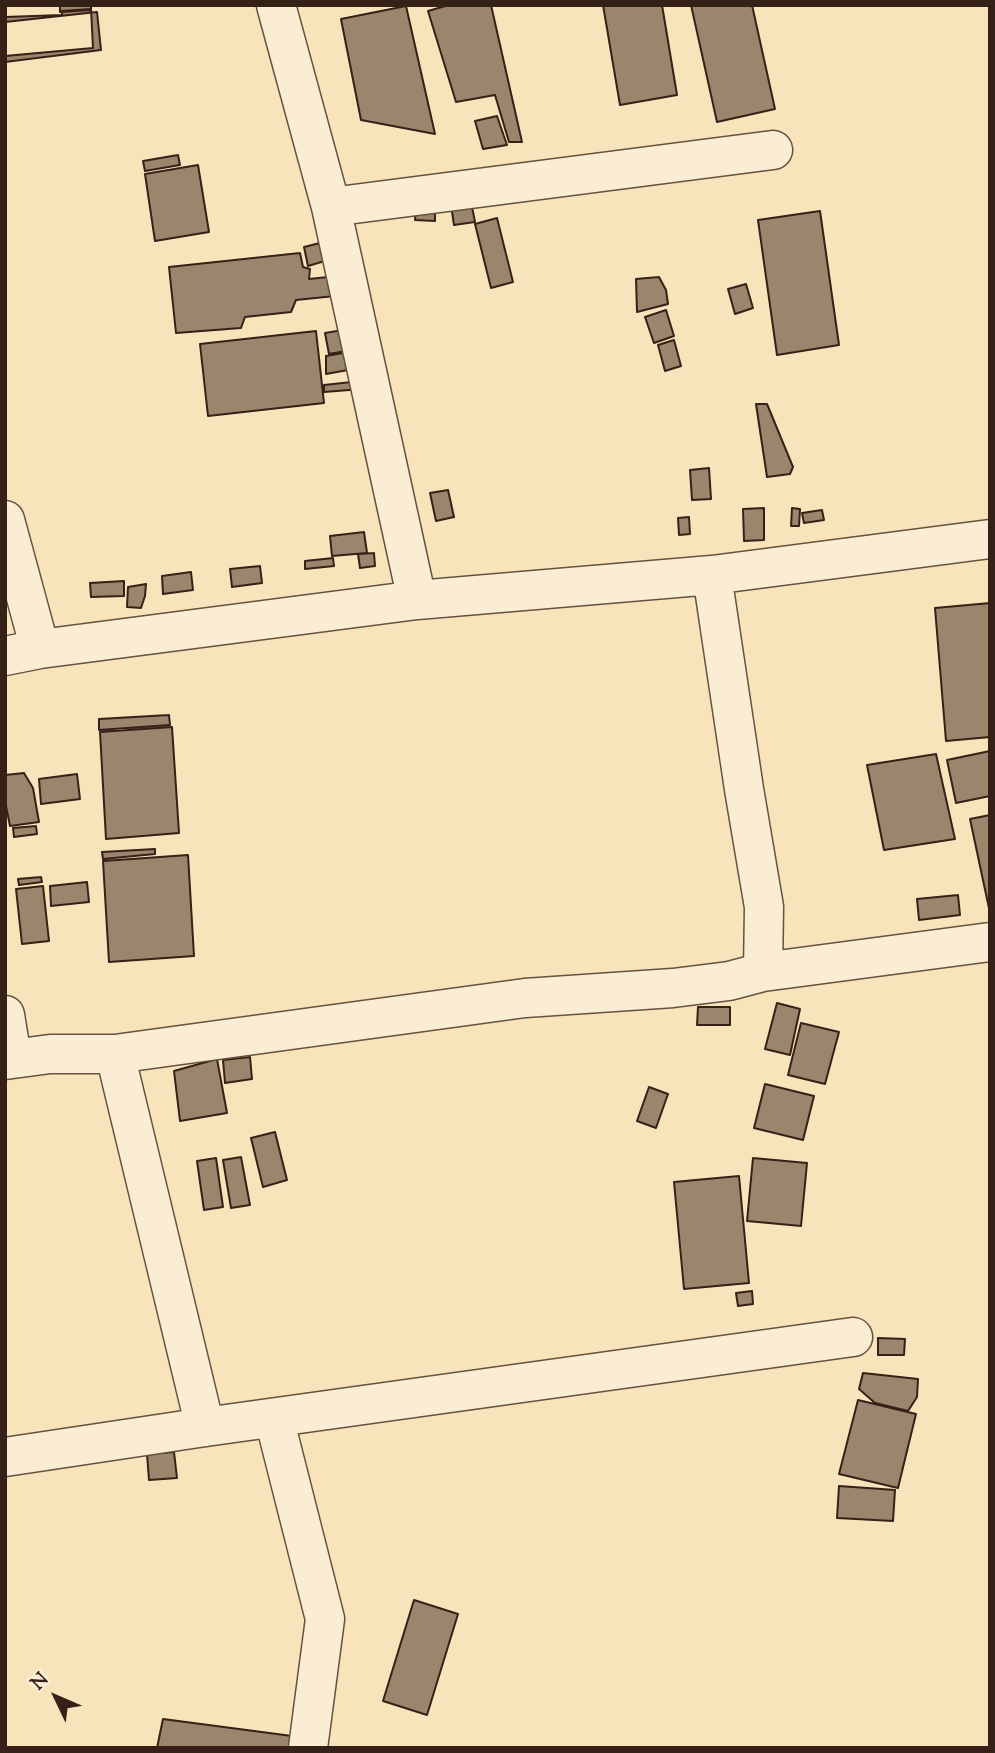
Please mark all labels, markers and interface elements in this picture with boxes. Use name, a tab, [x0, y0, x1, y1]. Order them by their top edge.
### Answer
north arrow	[21, 1662, 91, 1732]
text: N	[26, 1667, 56, 1697]

